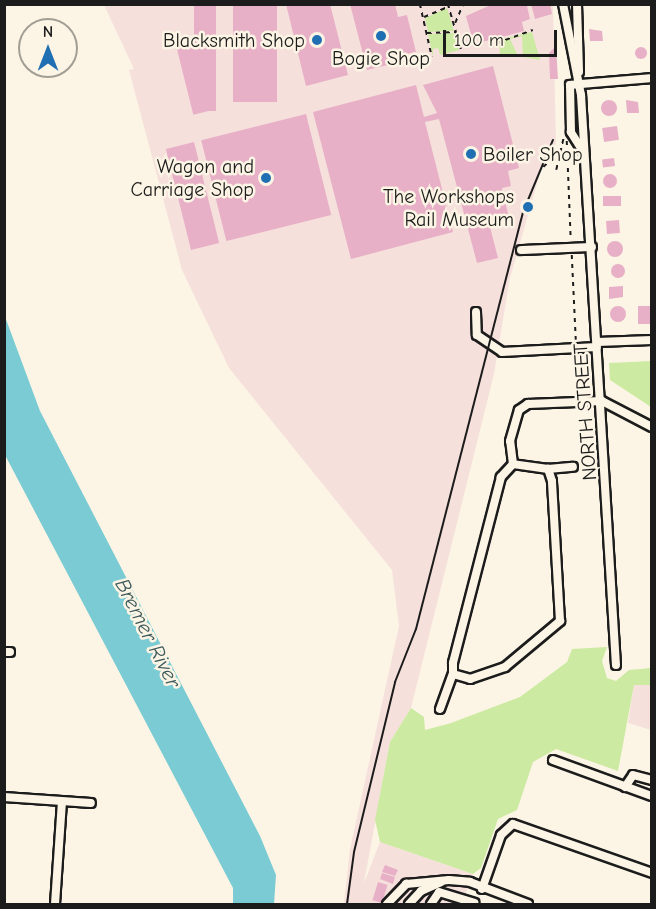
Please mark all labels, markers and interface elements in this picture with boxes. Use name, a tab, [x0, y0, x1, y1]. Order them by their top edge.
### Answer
north arrow	[18, 18, 78, 78]
scale bar	[446, 18, 560, 56]
text: N	[43, 23, 53, 41]
place label: Blacksmith Shop	[163, 28, 305, 52]
marker: Bogie Shop	[374, 29, 388, 43]
text: 100 m	[454, 30, 504, 51]
marker: Blacksmith Shop	[310, 33, 324, 47]
place label: Bogie Shop	[332, 46, 430, 70]
place label: Boiler Shop	[483, 142, 582, 166]
marker: Boiler Shop	[464, 147, 478, 161]
place label: Wagon and Carriage Shop	[130, 154, 254, 201]
marker: Wagon and Carriage Shop	[259, 171, 273, 185]
place label: The Workshops Rail Museum	[383, 184, 514, 231]
marker: The Workshops Rail Museum	[519, 198, 537, 216]
street label: NORTH STREET	[568, 343, 602, 481]
water label: Bremer River	[110, 574, 186, 692]

